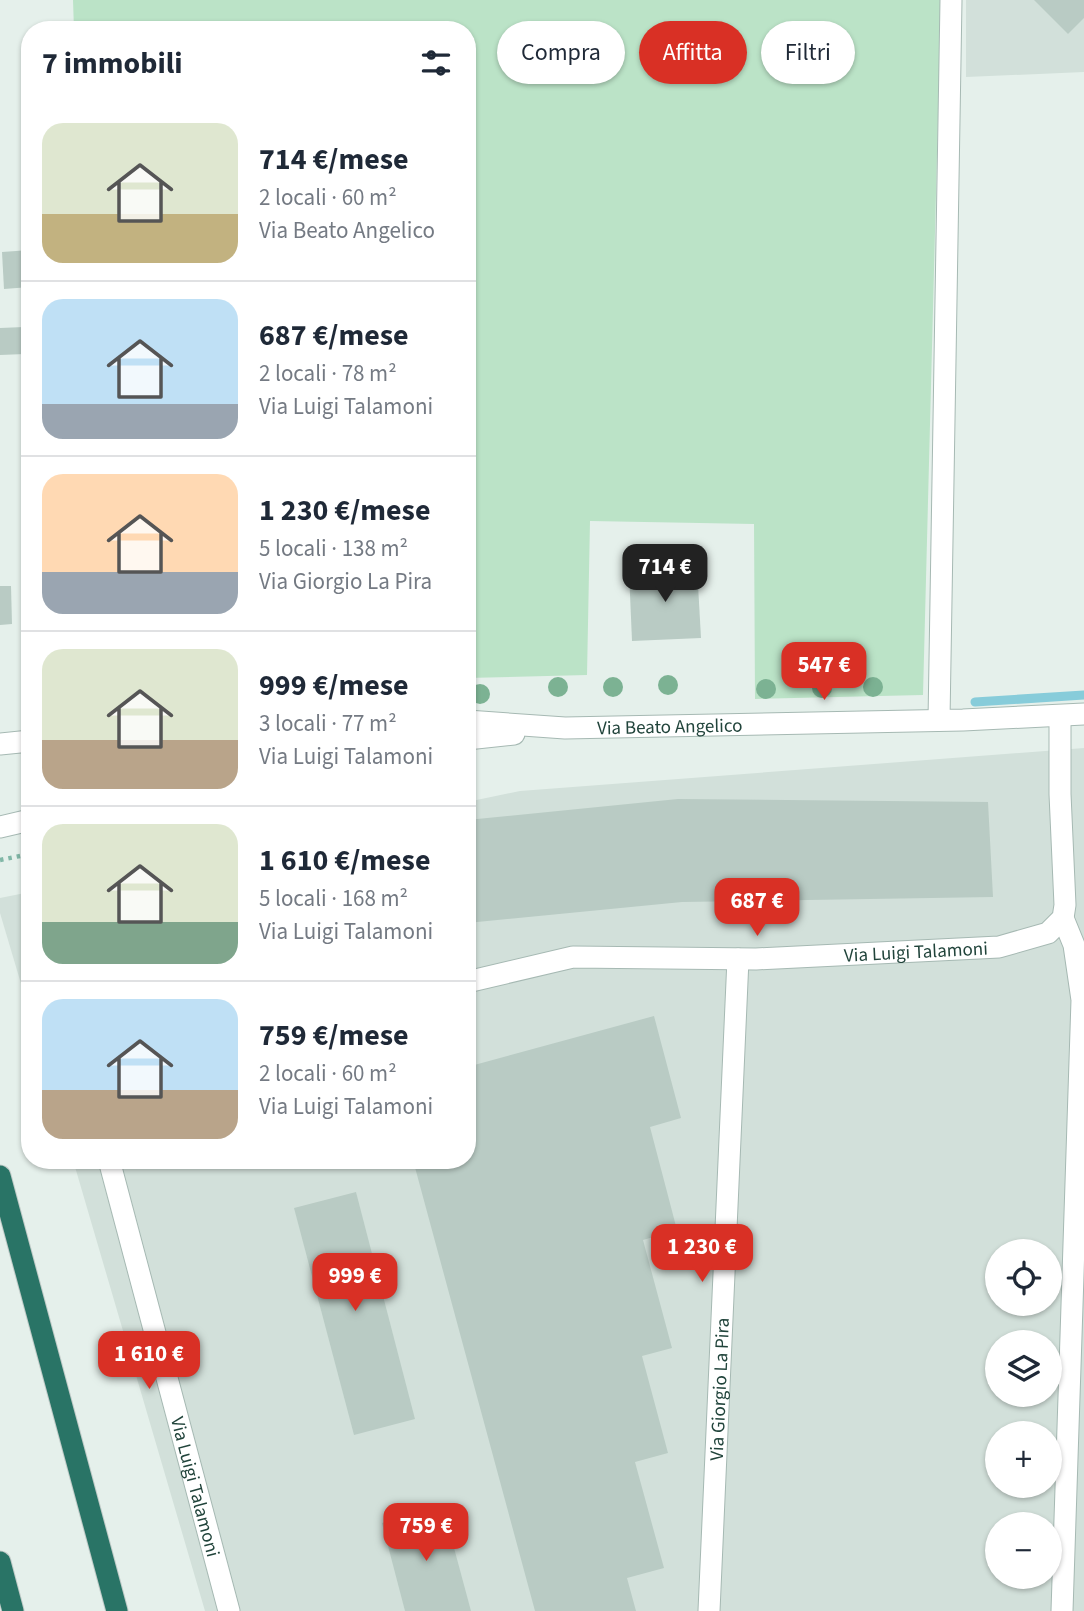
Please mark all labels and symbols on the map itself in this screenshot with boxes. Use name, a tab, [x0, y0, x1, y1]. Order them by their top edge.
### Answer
pin: 714 €	[616, 544, 714, 604]
pin: 547 €	[775, 642, 873, 702]
street label: Via Beato Angelico	[597, 712, 743, 742]
pin: 687 €	[708, 878, 806, 938]
street label: Via Luigi Talamoni	[843, 936, 989, 970]
pin: 1 230 €	[637, 1224, 767, 1284]
pin: 999 €	[306, 1254, 404, 1313]
street label: Via Giorgio La Pira	[704, 1317, 737, 1461]
pin: 1 610 €	[84, 1332, 214, 1391]
street label: Via Luigi Talamoni	[163, 1414, 226, 1560]
pin: 759 €	[377, 1504, 475, 1563]

